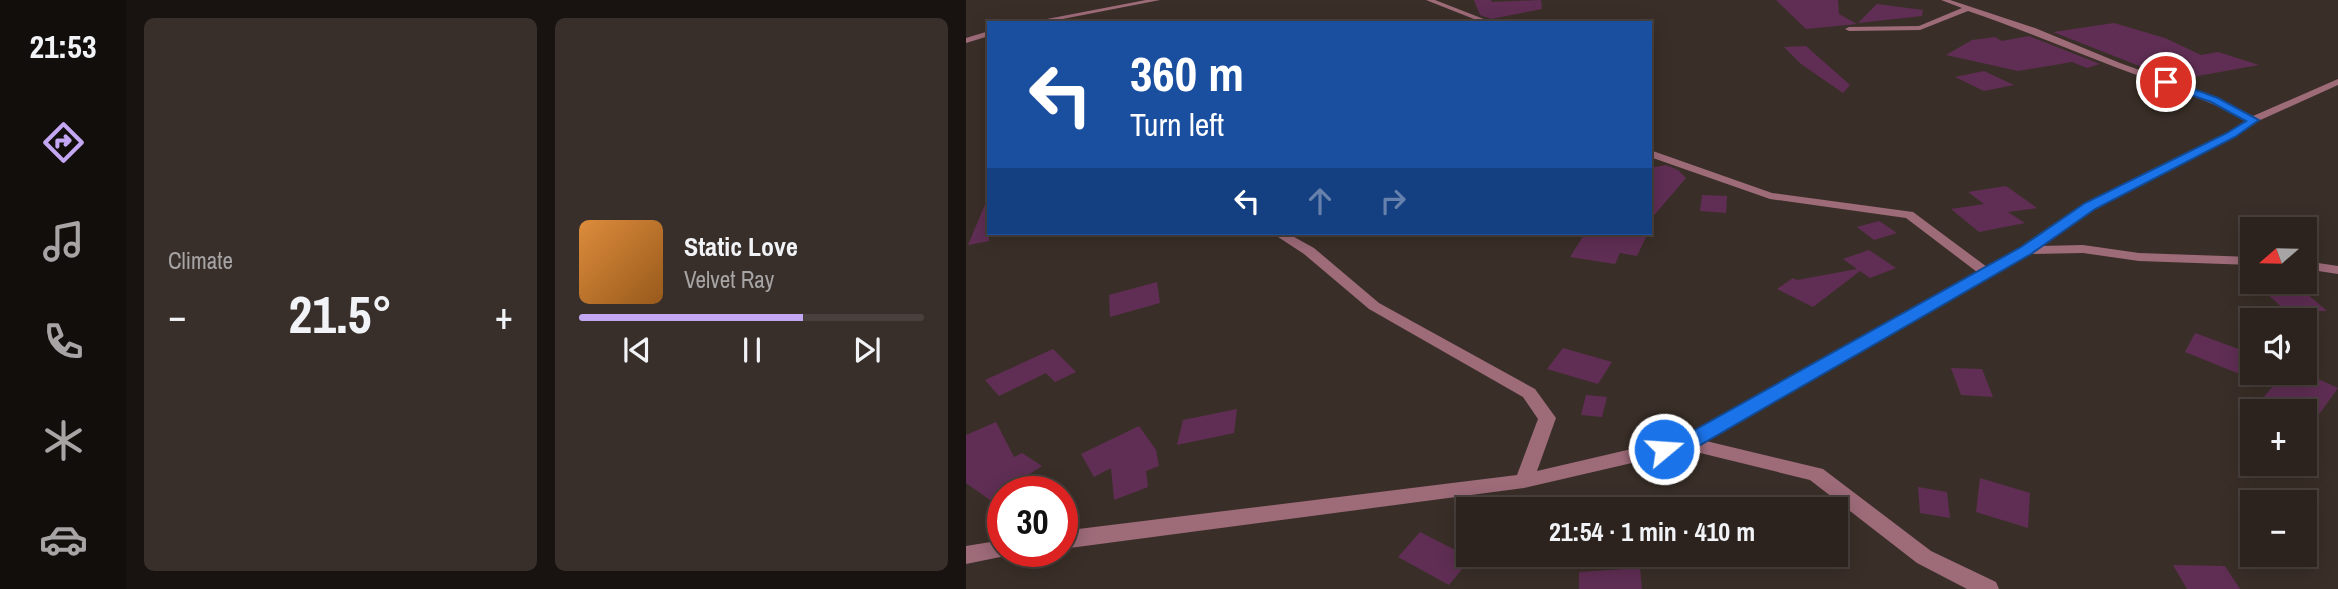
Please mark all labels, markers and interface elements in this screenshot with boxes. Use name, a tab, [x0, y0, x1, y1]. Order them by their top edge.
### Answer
text: 21:53	[29, 25, 97, 68]
text: 360 m	[1130, 40, 1244, 106]
icon: left	[1015, 49, 1106, 140]
pin	[2136, 52, 2196, 112]
icon: arrive	[2147, 63, 2185, 101]
text: Turn left	[1130, 103, 1224, 146]
icon: directions	[39, 118, 88, 167]
icon: left	[1228, 182, 1266, 220]
icon: ahead	[1301, 182, 1339, 220]
icon: right	[1374, 182, 1412, 220]
icon: music	[39, 217, 88, 266]
north arrow	[2240, 217, 2317, 294]
map controls	[2240, 217, 2317, 567]
text: Static Love	[684, 229, 798, 264]
text: Climate	[168, 245, 233, 276]
text: Velvet Ray	[684, 264, 774, 295]
text: 21.5°	[289, 279, 392, 349]
text: −	[168, 290, 186, 341]
text: +	[495, 290, 513, 341]
button: sound	[2240, 308, 2317, 385]
icon: phone	[39, 317, 88, 366]
icon: previous	[618, 331, 656, 369]
icon: pause	[733, 331, 771, 369]
icon: next	[848, 331, 886, 369]
button: +	[2240, 399, 2317, 476]
position arrow	[1627, 412, 1701, 486]
icon: climate	[39, 416, 88, 465]
speed limit sign: 30	[987, 476, 1078, 567]
button: −	[2240, 490, 2317, 567]
text: 21:54 · 1 min · 410 m	[1549, 514, 1755, 549]
icon: car	[39, 515, 88, 564]

